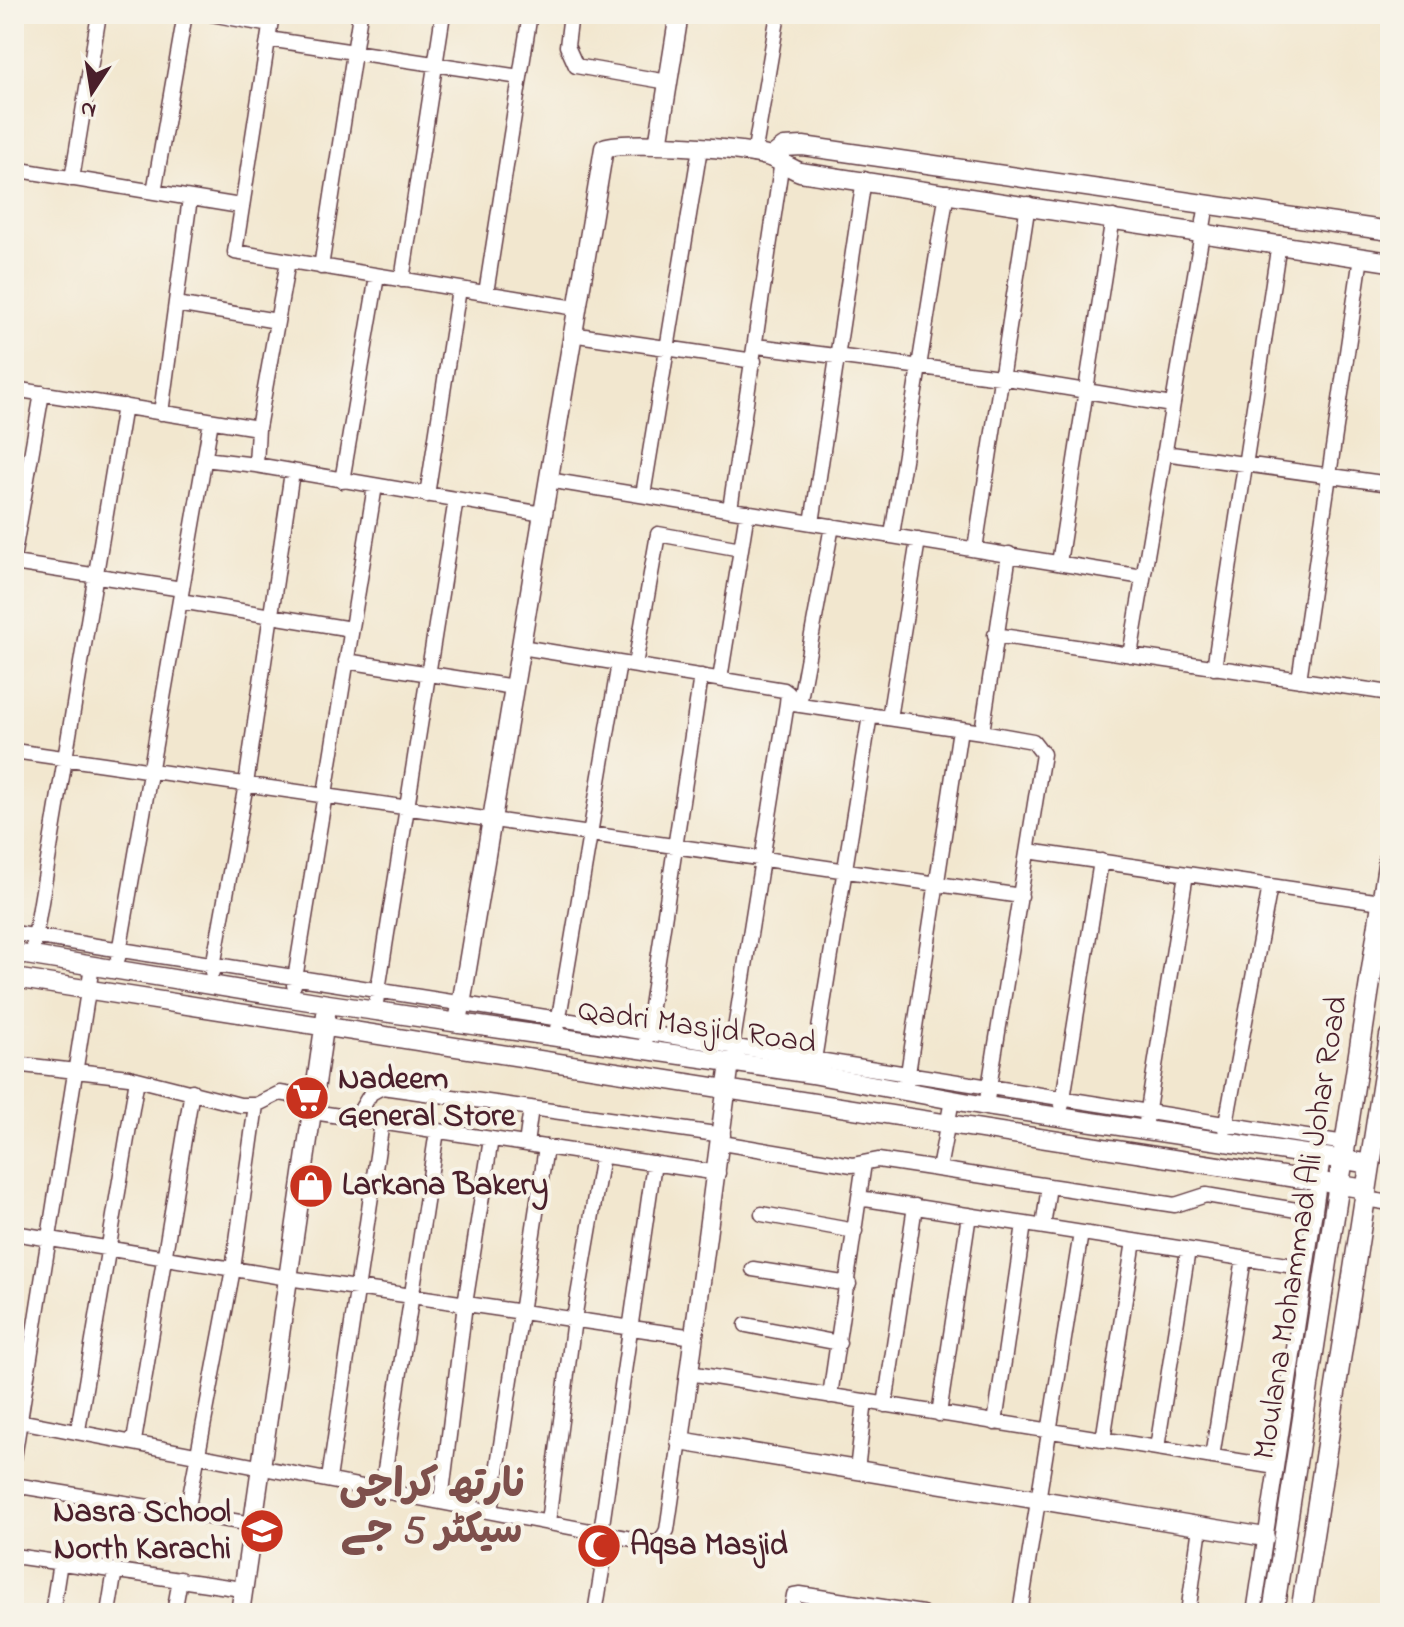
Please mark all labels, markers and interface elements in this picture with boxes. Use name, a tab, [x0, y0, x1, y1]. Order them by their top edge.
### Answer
north arrow	[52, 52, 132, 132]
text: N	[78, 91, 99, 126]
street label: Qadri Masjid Road	[575, 988, 819, 1068]
street label: Moulana Mohammad Ali Johar Road	[1242, 993, 1362, 1463]
place label: Nadeem General Store	[338, 1057, 517, 1141]
supermarket icon: Nadeem General Store	[283, 1074, 331, 1122]
shop icon: Larkana Bakery	[287, 1162, 335, 1210]
place label: Larkana Bakery	[342, 1163, 548, 1211]
district label: نارتھ کراچی سیکٹر 5 جے	[339, 1457, 525, 1562]
place label: Nasra School North Karachi	[53, 1490, 231, 1574]
school or university icon: Nasra School North Karachi	[238, 1507, 286, 1555]
mosque icon: Aqsa Masjid	[575, 1522, 623, 1570]
place label: Aqsa Masjid	[630, 1523, 788, 1570]

